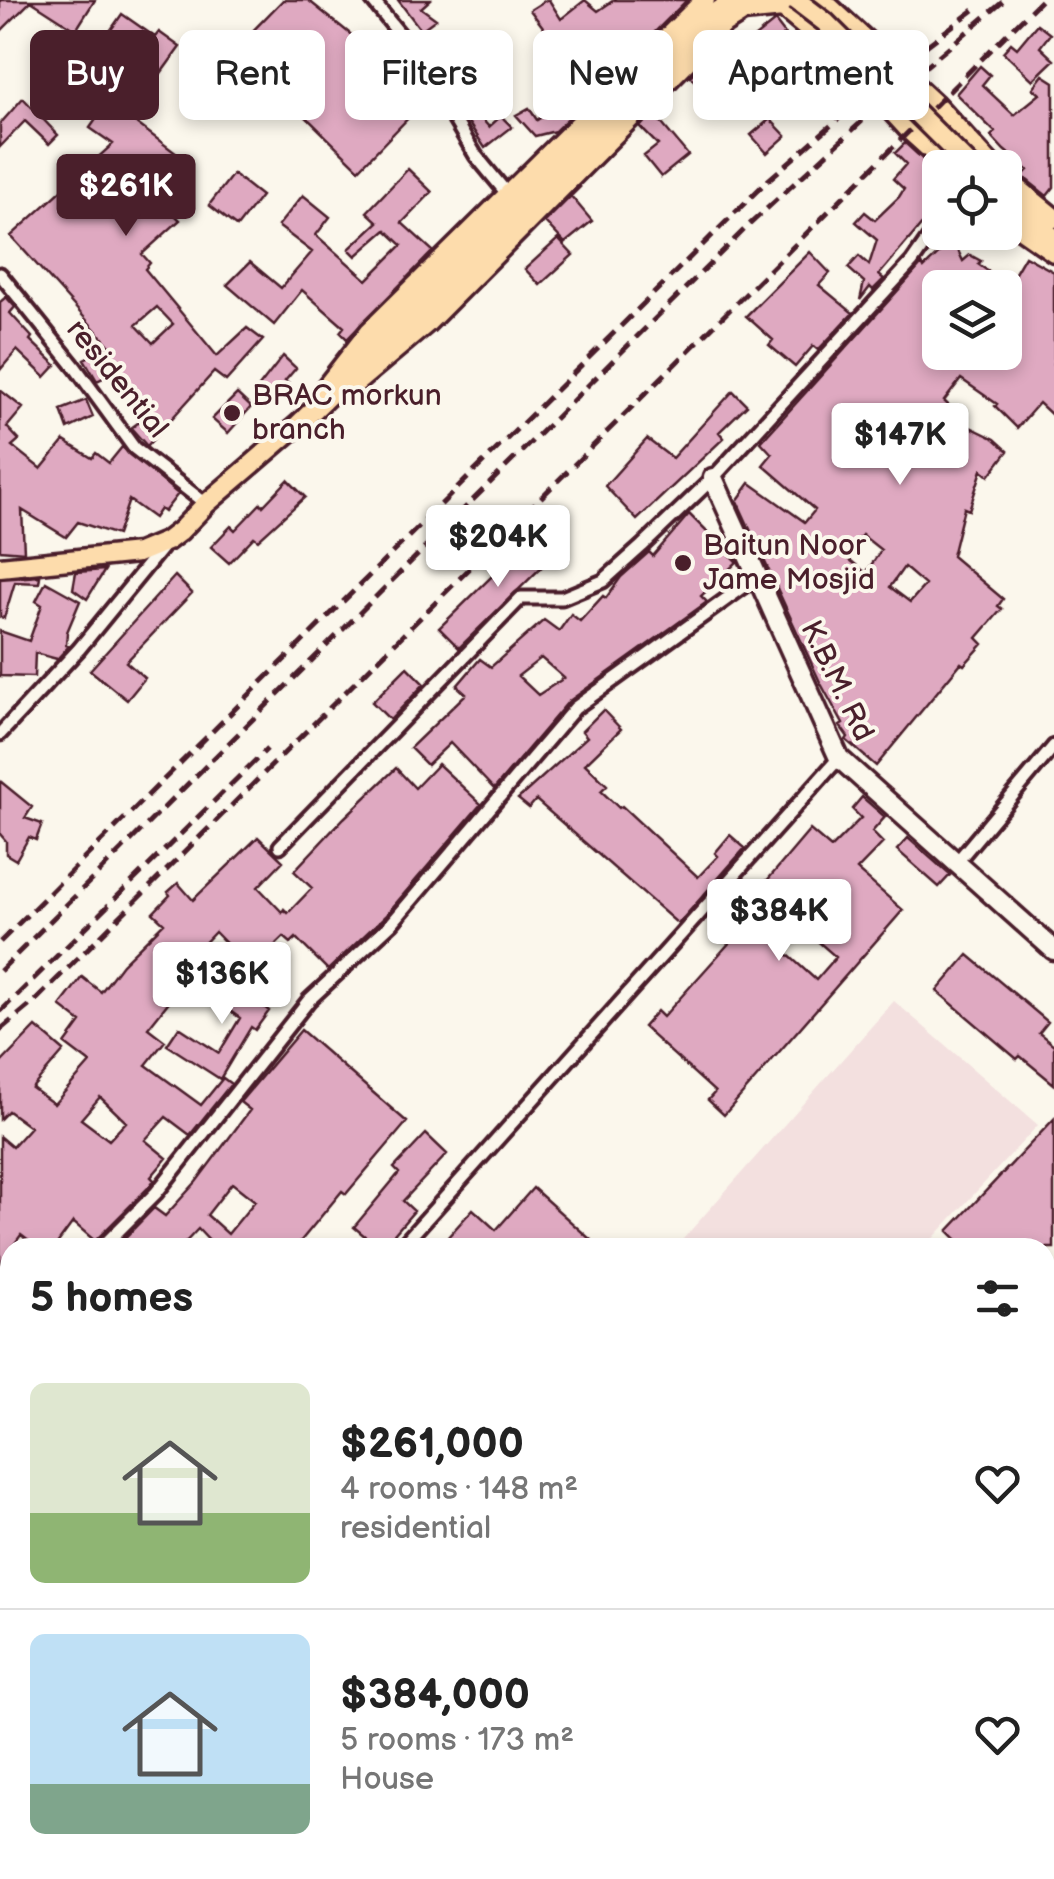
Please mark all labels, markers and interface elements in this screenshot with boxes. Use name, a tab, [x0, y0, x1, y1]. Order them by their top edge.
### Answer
chip: Buy	[30, 30, 159, 120]
chip: Rent	[179, 30, 325, 120]
chip: Filters	[345, 30, 513, 120]
chip: New	[533, 30, 673, 120]
chip: Apartment	[693, 30, 929, 120]
map controls	[922, 150, 1022, 370]
button: locate	[922, 150, 1022, 250]
pin: $261K	[56, 154, 196, 239]
text: $261K	[79, 167, 173, 206]
button: layers	[922, 270, 1022, 370]
street label: residential	[58, 313, 176, 445]
place label: BRAC morkun branch	[252, 378, 442, 448]
marker: BRAC morkun branch	[221, 402, 243, 424]
pin: $147K	[830, 403, 970, 488]
text: $147K	[854, 416, 946, 455]
pin: $204K	[428, 505, 568, 590]
text: $204K	[448, 518, 548, 557]
place label: Baitun Noor Jame Mosjid	[703, 528, 875, 598]
marker: Baitun Noor Jame Mosjid	[672, 552, 694, 574]
street label: K.B.M. Rd	[792, 615, 882, 747]
pin: $384K	[709, 879, 849, 964]
text: $384K	[729, 892, 829, 931]
pin: $136K	[152, 942, 292, 1027]
text: $136K	[175, 955, 269, 994]
icon: filters	[970, 1271, 1025, 1326]
text: 5 homes	[30, 1273, 193, 1324]
text: $261,000	[340, 1419, 524, 1470]
icon: home	[110, 1423, 230, 1543]
icon: heart	[970, 1456, 1025, 1511]
text: 4 rooms · 148 m²	[340, 1470, 578, 1509]
text: residential	[340, 1509, 491, 1548]
text: $384,000	[340, 1670, 530, 1721]
icon: home	[110, 1674, 230, 1794]
icon: heart	[970, 1707, 1025, 1762]
text: 5 rooms · 173 m²	[340, 1721, 574, 1760]
text: House	[340, 1760, 434, 1799]

